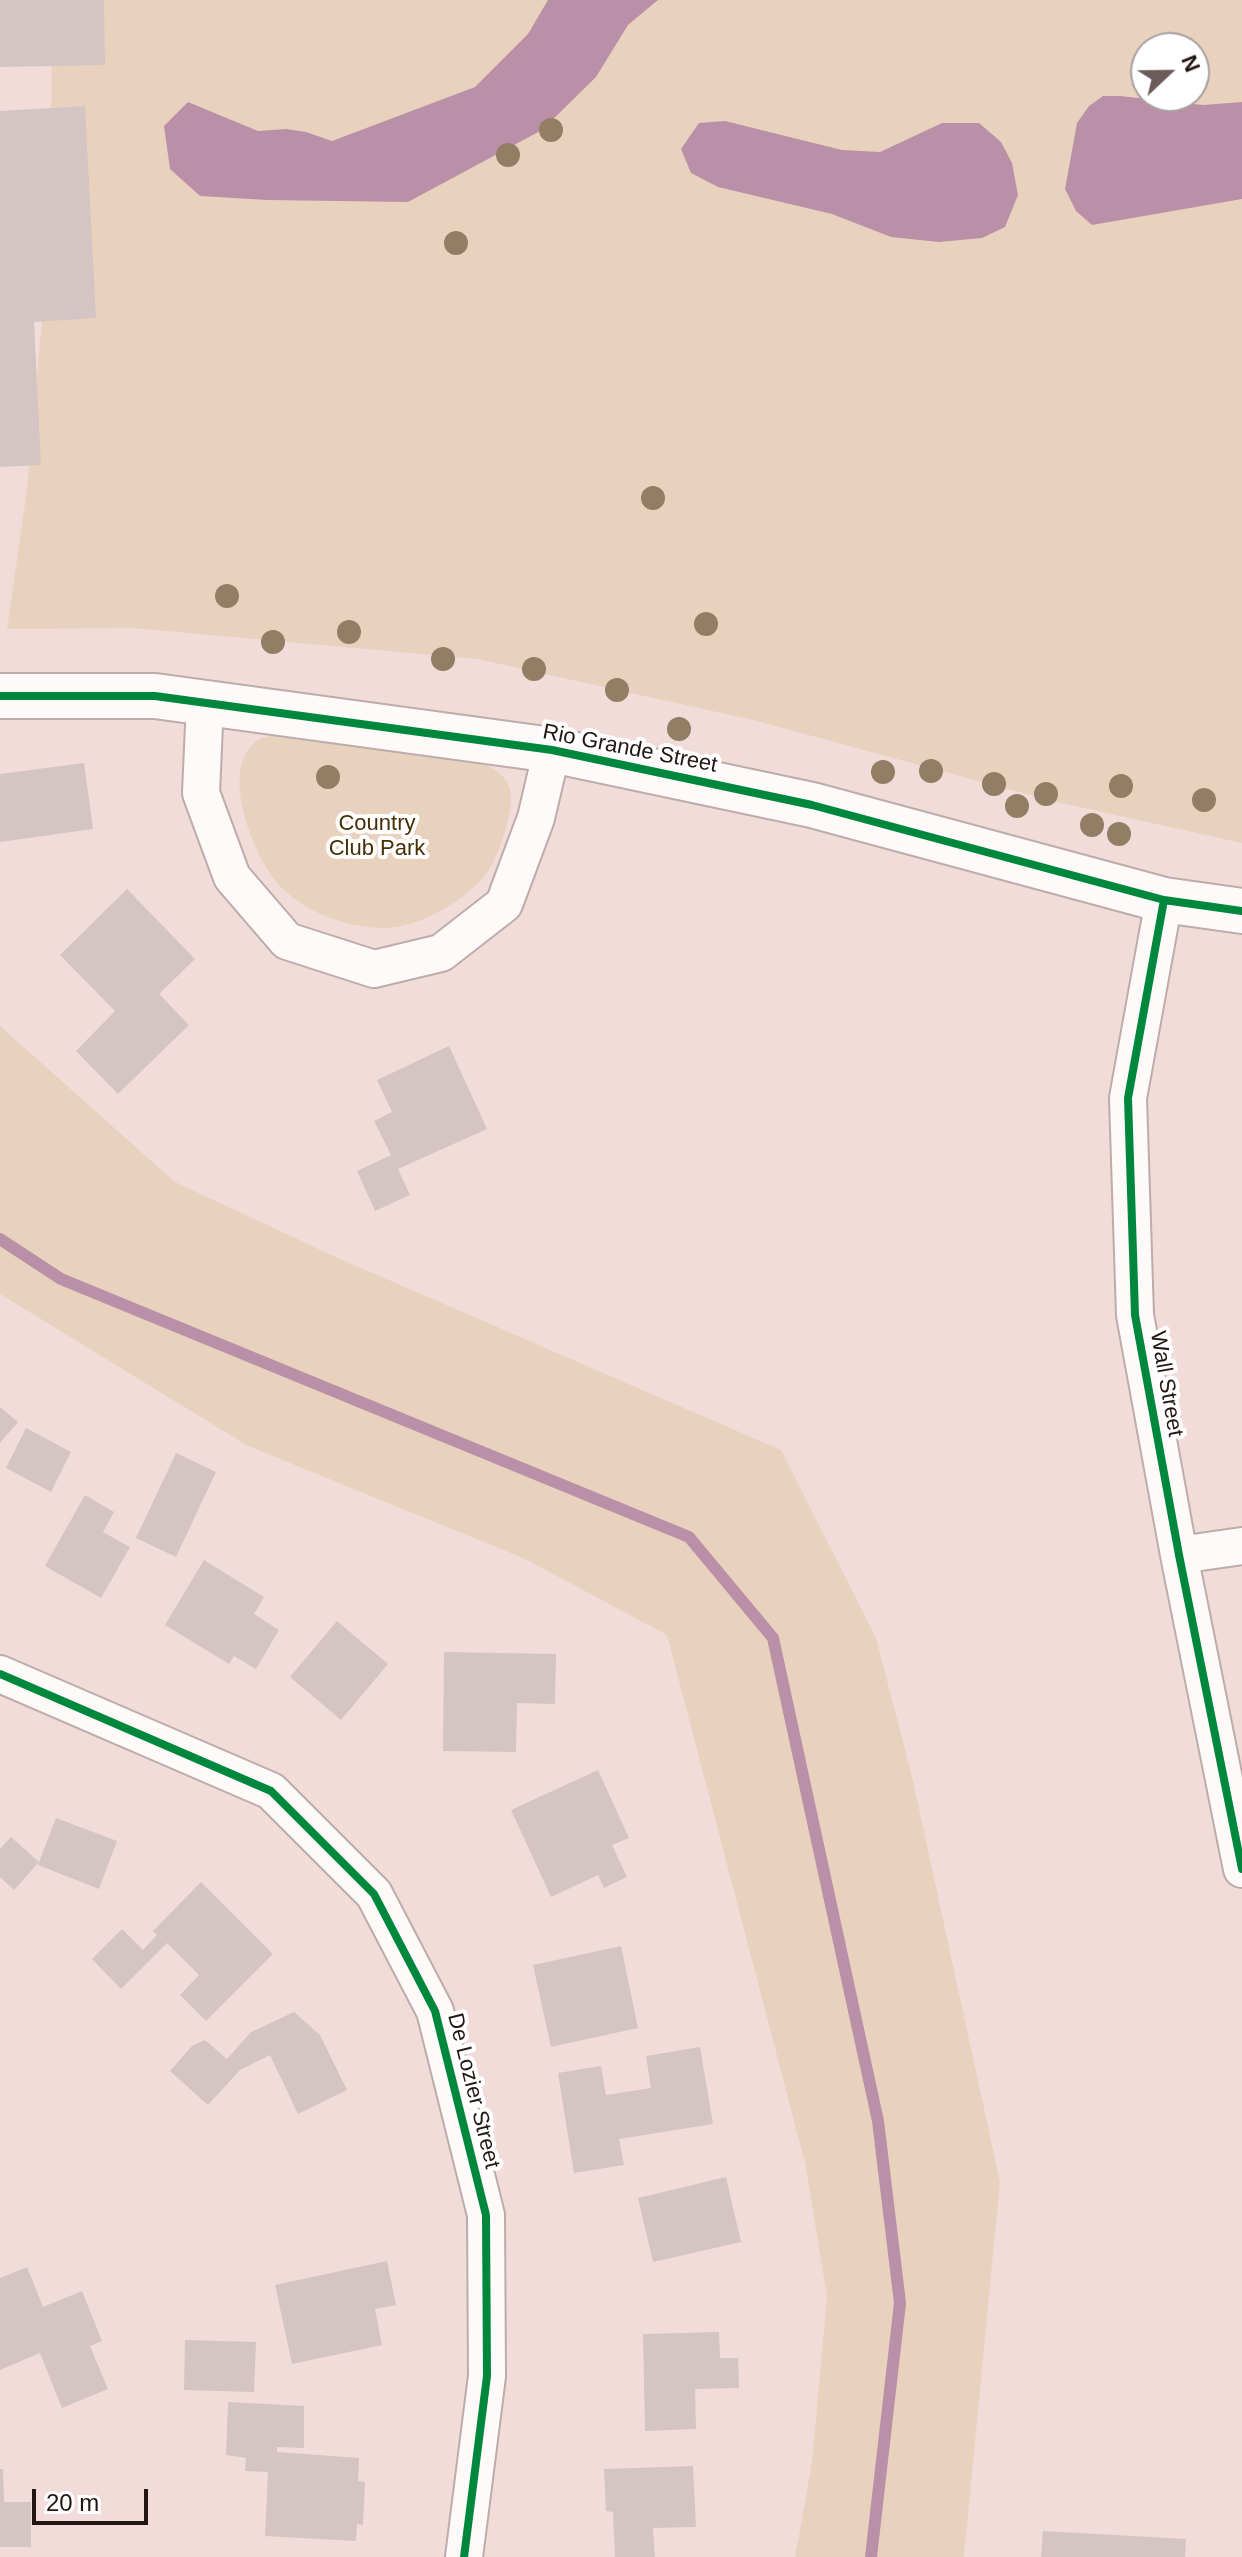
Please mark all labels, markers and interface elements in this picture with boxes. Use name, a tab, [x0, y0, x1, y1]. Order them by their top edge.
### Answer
north arrow	[1130, 32, 1210, 112]
text: N	[1176, 52, 1205, 76]
street label: Rio Grande Street	[540, 719, 720, 779]
park label: Country Club Park	[329, 811, 425, 862]
street label: Wall Street	[1144, 1329, 1188, 1439]
street label: De Lozier Street	[441, 2011, 505, 2171]
scale bar	[36, 2473, 152, 2523]
text: 20 m	[46, 2489, 99, 2516]

